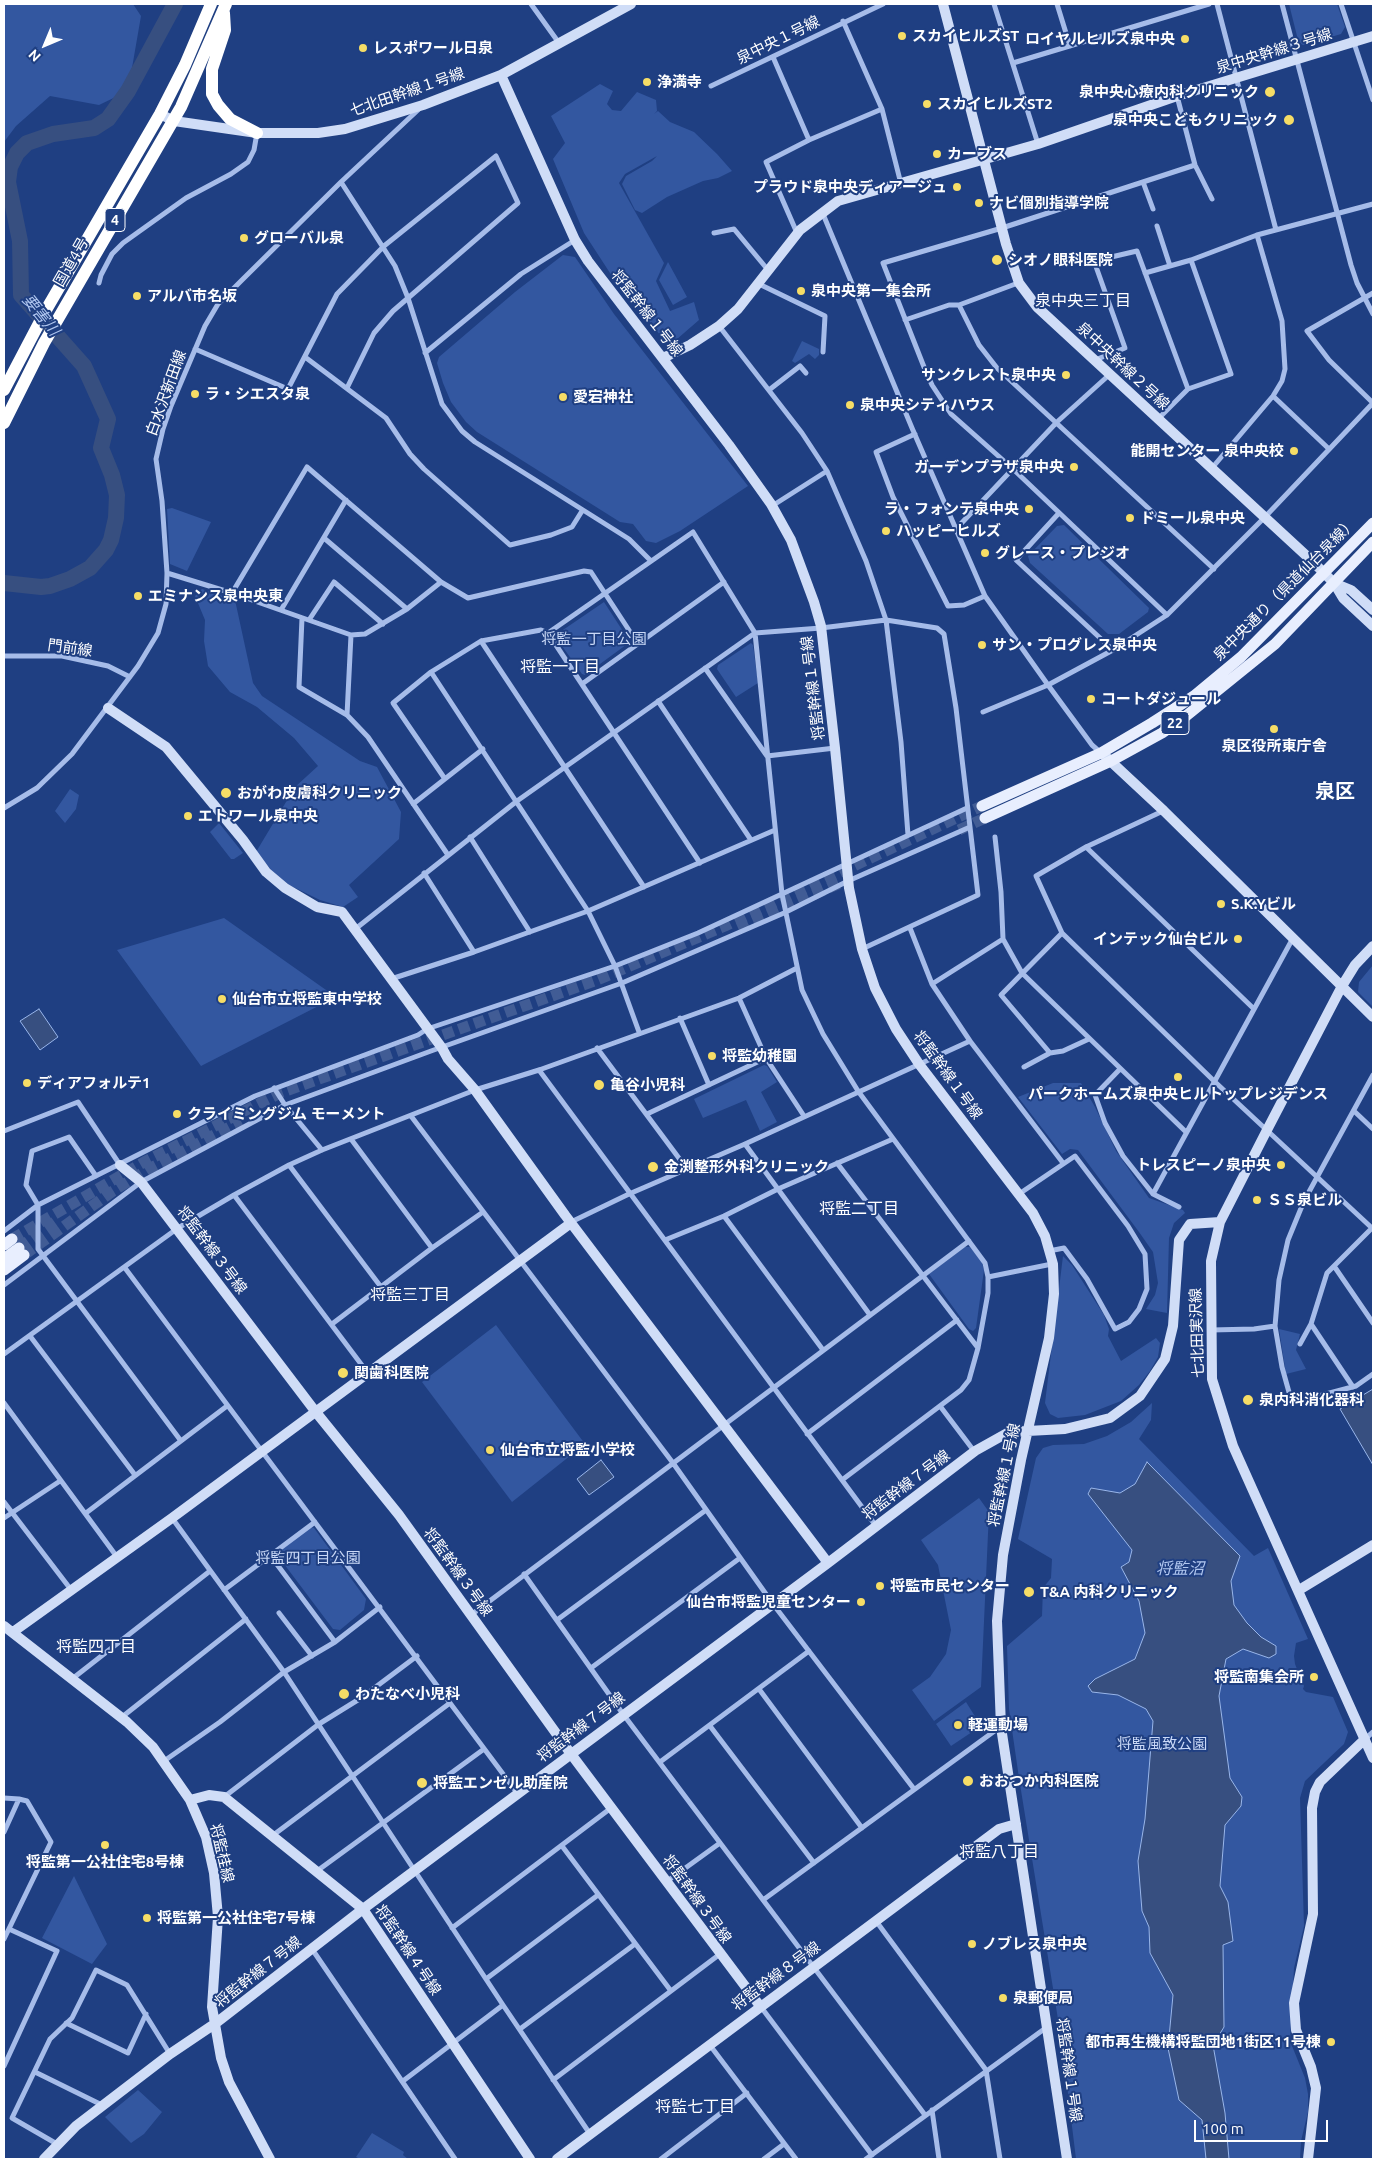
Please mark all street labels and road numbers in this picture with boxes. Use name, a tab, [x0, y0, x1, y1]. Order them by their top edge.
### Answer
street label: 泉中央１号線	[734, 12, 822, 68]
street label: 泉中央幹線３号線	[1214, 25, 1334, 77]
street label: 七北田幹線１号線	[347, 64, 467, 120]
road number: 4	[105, 208, 125, 232]
street label: 国道4号	[50, 234, 92, 290]
street label: 将監幹線１号線	[608, 266, 686, 360]
street label: 泉中央幹線２号線	[1073, 318, 1173, 414]
street label: 白水沢新田線	[142, 348, 190, 438]
street label: 泉中央通り（県道仙台泉線）	[1210, 514, 1360, 664]
street label: 将監幹線１号線	[798, 635, 828, 741]
street label: 門前線	[46, 636, 94, 660]
road number: 22	[1161, 711, 1189, 734]
street label: 将監幹線１号線	[910, 1027, 986, 1123]
street label: 将監幹線３号線	[173, 1203, 251, 1297]
street label: 七北田実沢線	[1186, 1288, 1208, 1378]
street label: 将監幹線１号線	[984, 1422, 1024, 1528]
street label: 将監幹線７号線	[859, 1446, 953, 1524]
street label: 将監幹線３号線	[420, 1524, 496, 1620]
street label: 将監幹線７号線	[534, 1688, 628, 1766]
street label: 将監桂線	[206, 1822, 238, 1884]
street label: 将監幹線３号線	[659, 1851, 735, 1947]
street label: 将監幹線４号線	[371, 1901, 445, 1999]
street label: 将監幹線７号線	[211, 1933, 305, 2011]
street label: 将監幹線８号線	[728, 1938, 824, 2014]
street label: 将監幹線１号線	[1053, 2017, 1085, 2123]

